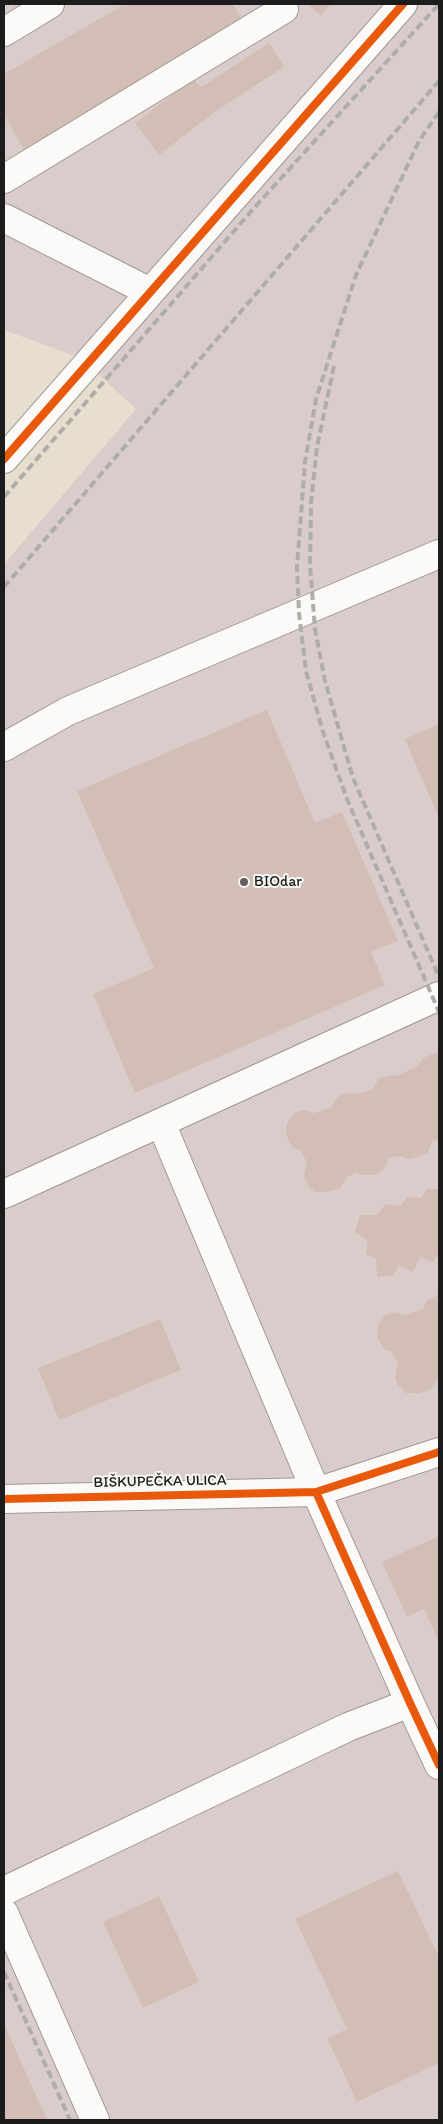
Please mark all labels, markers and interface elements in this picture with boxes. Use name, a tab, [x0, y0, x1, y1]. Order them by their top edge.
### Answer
place label: BIOdar	[254, 873, 302, 891]
marker: BIOdar	[238, 876, 250, 888]
street label: BIŠKUPEČKA ULICA	[93, 1472, 227, 1492]

